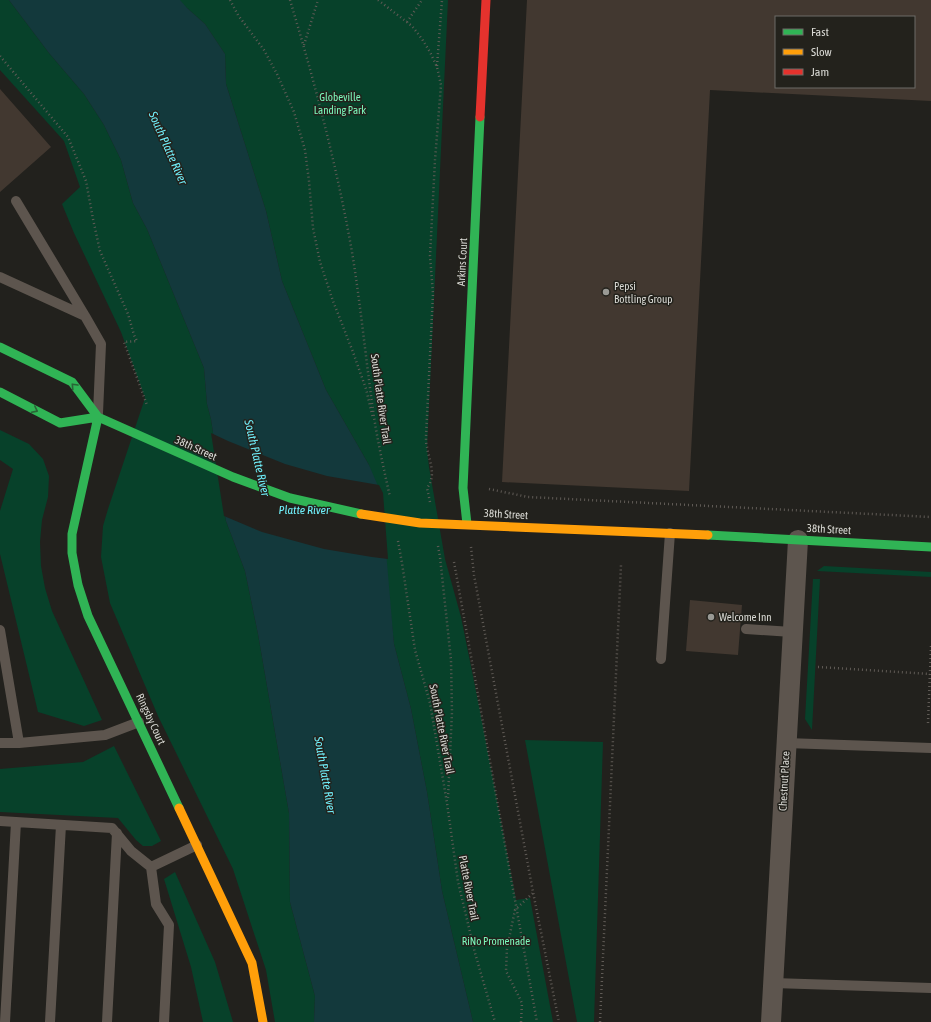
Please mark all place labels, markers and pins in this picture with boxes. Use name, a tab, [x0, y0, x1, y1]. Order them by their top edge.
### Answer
place label: Pepsi Bottling Group	[614, 280, 673, 305]
marker: Pepsi Bottling Group	[601, 287, 611, 297]
place label: Welcome Inn	[719, 611, 772, 623]
marker: Welcome Inn	[706, 612, 716, 622]

